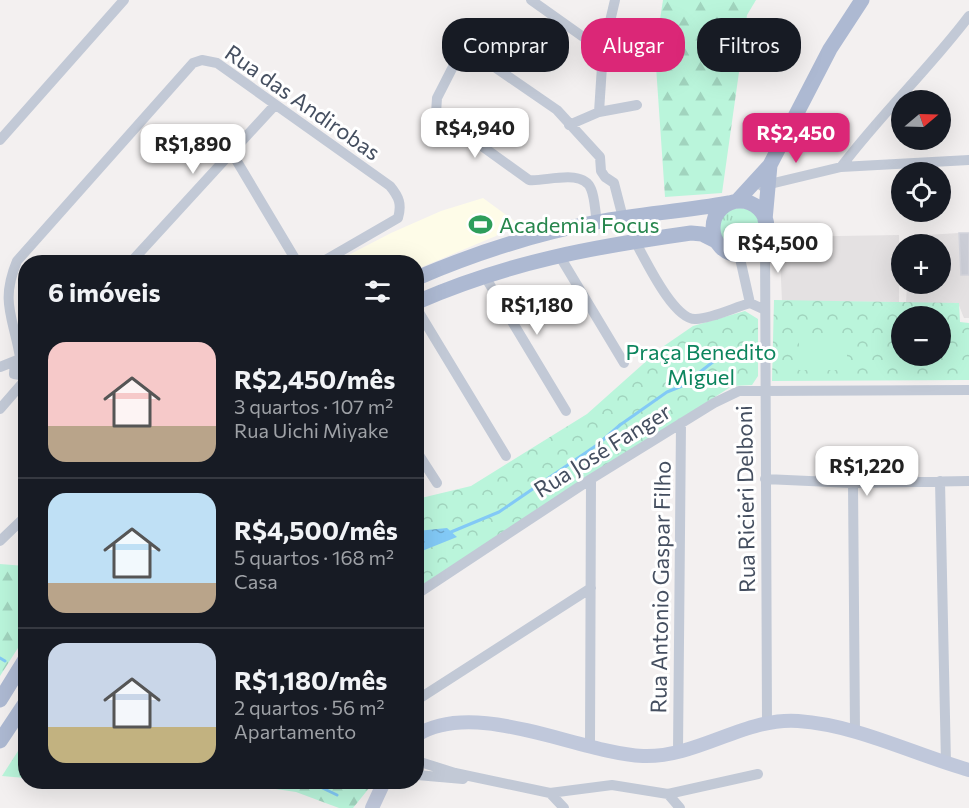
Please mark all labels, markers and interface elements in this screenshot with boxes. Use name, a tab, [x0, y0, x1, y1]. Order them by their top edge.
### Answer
chip: Comprar	[442, 18, 569, 72]
chip: Alugar	[581, 18, 685, 72]
chip: Filtros	[697, 18, 801, 72]
street label: Rua das Andirobas	[220, 38, 386, 166]
north arrow	[891, 90, 951, 150]
map controls	[891, 90, 951, 366]
pin: R$4,940	[420, 108, 530, 159]
pin: R$2,450	[741, 113, 851, 164]
text: R$4,940	[435, 115, 515, 139]
text: R$2,450	[757, 120, 835, 144]
pin: R$1,890	[138, 124, 248, 175]
text: R$1,890	[154, 131, 232, 155]
button: locate	[891, 162, 951, 222]
sports icon: Academia Focus	[468, 211, 494, 237]
place label: Academia Focus	[499, 211, 659, 238]
pin: R$4,500	[723, 223, 833, 274]
text: R$4,500	[738, 230, 818, 254]
button: +	[891, 234, 951, 294]
icon: filters	[361, 275, 394, 308]
text: 6 imóveis	[48, 276, 161, 307]
pin: R$1,180	[482, 285, 592, 336]
text: R$1,180	[501, 292, 573, 316]
button: −	[891, 306, 951, 366]
park label: Praça Benedito Miguel	[626, 338, 776, 390]
text: R$2,450/mês	[234, 363, 395, 394]
icon: home	[96, 366, 168, 438]
text: 3 quartos · 107 m²	[234, 394, 393, 418]
street label: Rua José Fanger	[529, 397, 676, 503]
street label: Rua Ricieri Delboni	[730, 405, 760, 593]
text: Rua Uichi Miyake	[234, 418, 389, 442]
pin: R$1,220	[812, 446, 922, 497]
text: R$1,220	[829, 453, 905, 477]
street label: Rua Antonio Gaspar Filho	[644, 460, 676, 714]
text: R$4,500/mês	[234, 514, 398, 545]
icon: home	[96, 517, 168, 589]
text: 5 quartos · 168 m²	[234, 545, 394, 569]
text: Casa	[234, 569, 278, 593]
text: R$1,180/mês	[234, 664, 387, 695]
icon: home	[96, 667, 168, 739]
text: 2 quartos · 56 m²	[234, 695, 384, 719]
text: Apartamento	[234, 719, 356, 743]

